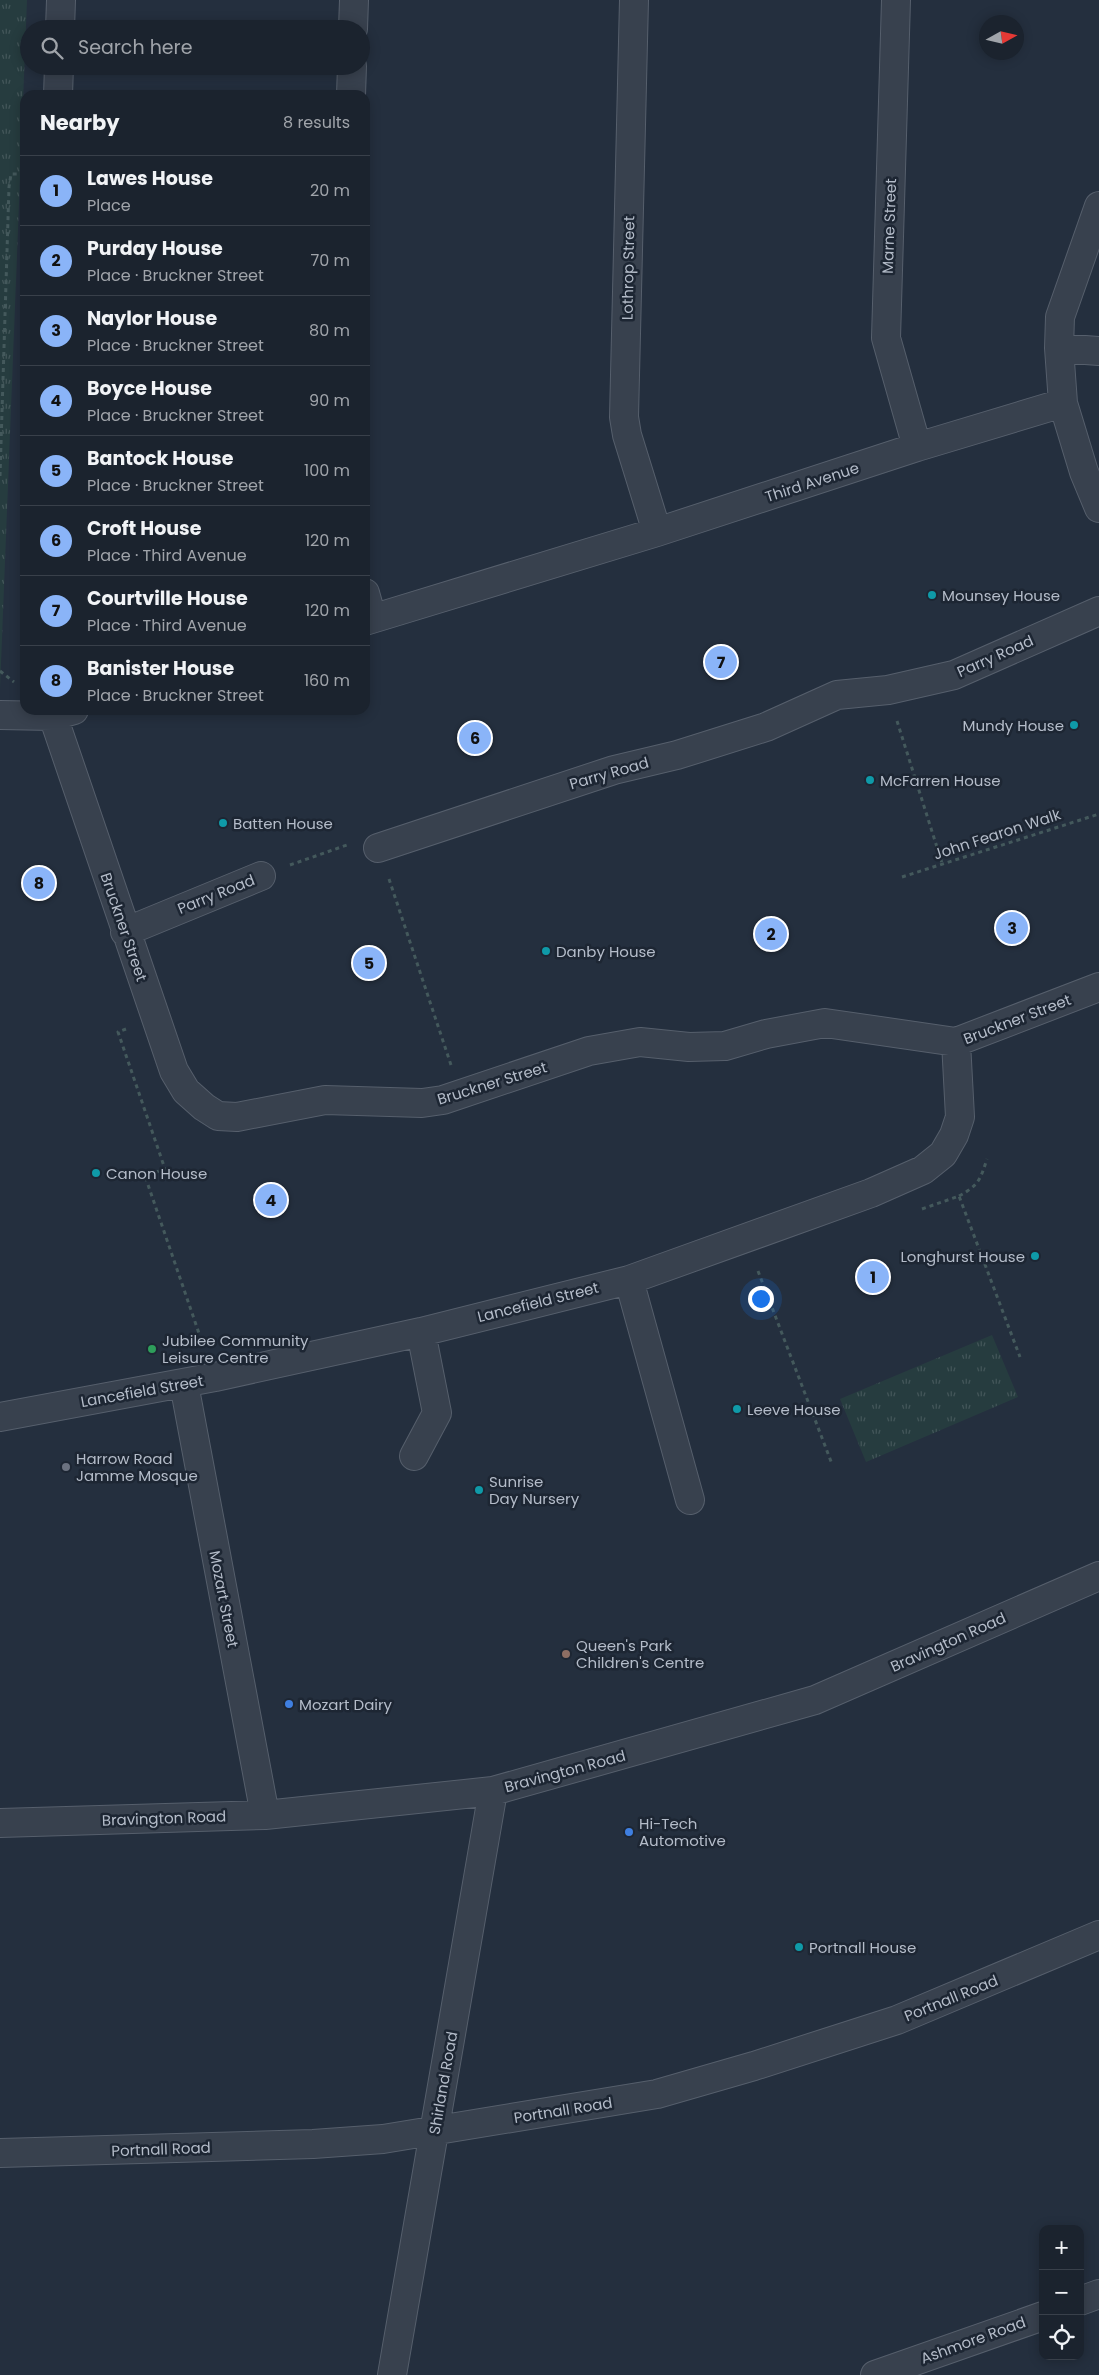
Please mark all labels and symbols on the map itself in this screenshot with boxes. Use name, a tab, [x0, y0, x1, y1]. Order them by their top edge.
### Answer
north arrow	[979, 15, 1024, 60]
street label: Marne Street	[877, 178, 901, 274]
street label: Lothrop Street	[617, 216, 639, 320]
street label: Third Avenue	[762, 457, 862, 507]
place label: Mounsey House	[942, 585, 1060, 606]
marker: Mounsey House	[926, 589, 938, 601]
street label: Parry Road	[954, 630, 1036, 682]
pin: 7	[705, 643, 737, 681]
place label: Mundy House	[963, 715, 1064, 736]
pin: 6	[459, 719, 491, 757]
marker: Mundy House	[1068, 719, 1080, 731]
street label: Parry Road	[567, 752, 651, 794]
place label: McFarren House	[880, 770, 1001, 791]
marker: McFarren House	[864, 774, 876, 786]
street label: John Fearon Walk	[931, 803, 1064, 864]
place label: Batten House	[233, 813, 333, 834]
marker: Batten House	[217, 817, 229, 829]
pin: 8	[23, 864, 55, 902]
street label: Parry Road	[174, 869, 258, 919]
street label: Bruckner Street	[96, 870, 152, 984]
pin: 3	[996, 909, 1028, 947]
pin: 2	[755, 915, 787, 953]
place label: Danby House	[556, 941, 656, 962]
pin: 5	[353, 944, 385, 982]
marker: Danby House	[540, 945, 552, 957]
street label: Bruckner Street	[960, 989, 1074, 1049]
street label: Bruckner Street	[435, 1056, 549, 1110]
place label: Canon House	[106, 1163, 207, 1184]
marker: Canon House	[90, 1167, 102, 1179]
pin: 4	[255, 1181, 287, 1219]
place label: Longhurst House	[900, 1246, 1025, 1267]
marker: Longhurst House	[1029, 1250, 1041, 1262]
pin: 1	[857, 1258, 889, 1296]
street label: Lancefield Street	[475, 1277, 601, 1327]
your location	[748, 1286, 774, 1312]
place label: Jubilee Community Leisure Centre	[162, 1330, 309, 1368]
marker: Jubilee Community Leisure Centre	[146, 1343, 158, 1355]
street label: Lancefield Street	[79, 1370, 205, 1412]
place label: Leeve House	[747, 1399, 841, 1420]
marker: Leeve House	[731, 1403, 743, 1415]
place label: Harrow Road Jamme Mosque	[76, 1448, 198, 1486]
marker: Harrow Road Jamme Mosque	[60, 1461, 72, 1473]
place label: Sunrise Day Nursery	[489, 1471, 580, 1509]
marker: Sunrise Day Nursery	[473, 1484, 485, 1496]
street label: Mozart Street	[204, 1549, 244, 1649]
street label: Bravington Road	[887, 1607, 1009, 1677]
place label: Queen's Park Children's Centre	[576, 1635, 704, 1673]
marker: Queen's Park Children's Centre	[560, 1648, 572, 1660]
place label: Mozart Dairy	[299, 1694, 393, 1715]
marker: Mozart Dairy	[283, 1698, 295, 1710]
street label: Bravington Road	[502, 1745, 628, 1797]
street label: Bravington Road	[101, 1805, 227, 1831]
place label: Hi-Tech Automotive	[639, 1813, 726, 1851]
marker: Hi-Tech Automotive	[623, 1826, 635, 1838]
place label: Portnall House	[809, 1937, 916, 1958]
marker: Portnall House	[793, 1941, 805, 1953]
street label: Portnall Road	[901, 1970, 1001, 2026]
street label: Shirland Road	[424, 2030, 462, 2136]
street label: Portnall Road	[512, 2092, 614, 2128]
street label: Portnall Road	[111, 2137, 211, 2161]
street label: Ashmore Road	[917, 2311, 1029, 2369]

